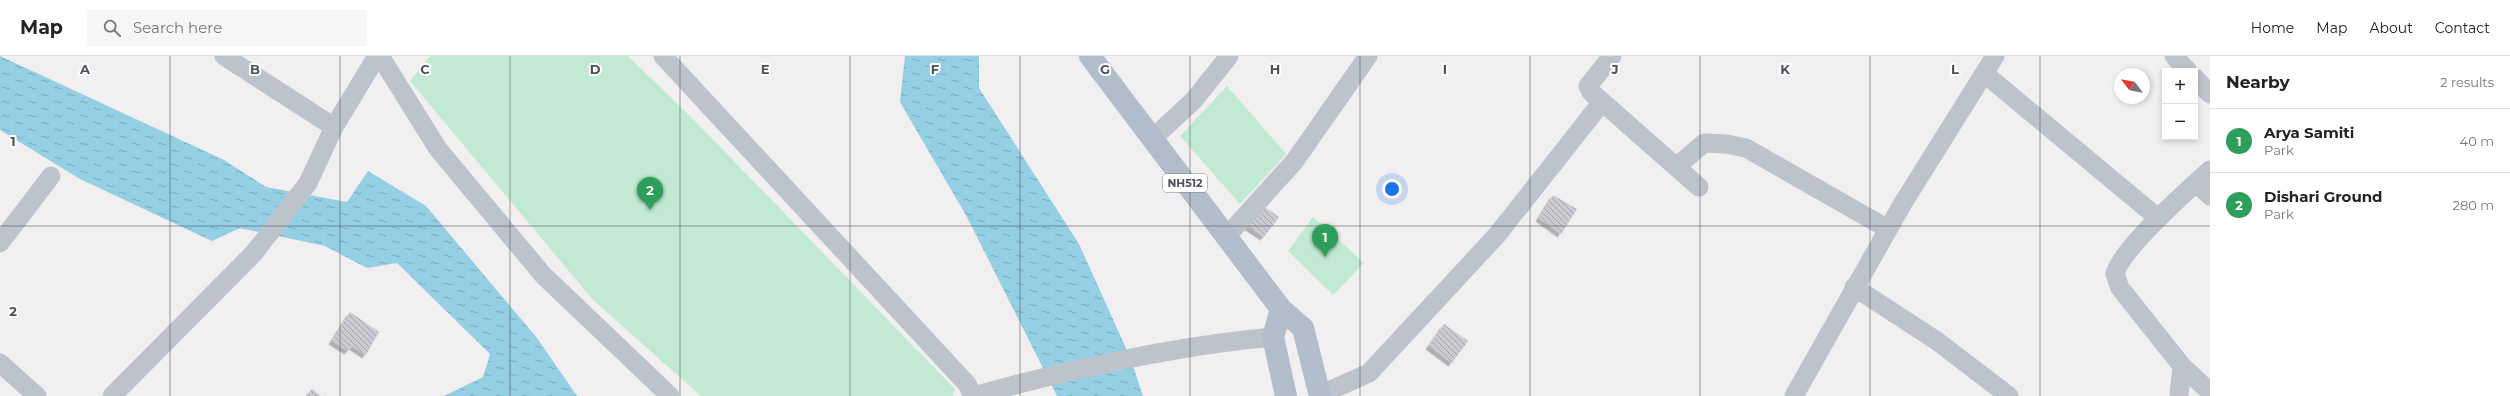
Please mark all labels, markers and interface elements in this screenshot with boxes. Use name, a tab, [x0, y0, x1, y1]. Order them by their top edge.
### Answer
search box	[87, 10, 367, 46]
text: Map	[20, 16, 63, 39]
icon: search	[101, 17, 123, 39]
text: Search here	[133, 18, 222, 37]
text: Home	[2251, 19, 2294, 37]
text: Map	[2316, 19, 2347, 37]
text: About	[2369, 19, 2413, 37]
text: Contact	[2435, 19, 2490, 37]
text: A	[79, 61, 91, 77]
text: B	[250, 61, 260, 77]
text: C	[420, 61, 430, 77]
text: D	[590, 61, 601, 77]
text: E	[761, 61, 770, 77]
text: F	[931, 61, 939, 77]
text: G	[1100, 61, 1110, 77]
text: H	[1270, 61, 1280, 77]
text: I	[1443, 61, 1447, 77]
text: J	[1610, 61, 1619, 77]
text: K	[1780, 61, 1790, 77]
text: L	[1951, 61, 1959, 77]
north arrow	[2114, 68, 2150, 104]
map controls	[2162, 68, 2198, 140]
button: +	[2162, 68, 2198, 104]
text: Nearby	[2226, 72, 2290, 92]
text: 2 results	[2440, 74, 2494, 90]
button: −	[2162, 104, 2198, 140]
text: Arya Samiti	[2264, 123, 2354, 142]
text: 1	[10, 133, 16, 149]
text: 1	[2236, 133, 2242, 149]
text: 40 m	[2460, 133, 2494, 149]
text: Park	[2264, 142, 2294, 158]
road number: NH512	[1163, 174, 1207, 192]
pin: 2	[637, 177, 663, 210]
your location	[1382, 179, 1402, 199]
text: Dishari Ground	[2264, 187, 2383, 206]
text: 2	[2235, 197, 2243, 213]
text: 280 m	[2453, 197, 2494, 213]
text: Park	[2264, 206, 2294, 222]
pin: 1	[1312, 224, 1338, 257]
text: 2	[9, 303, 17, 319]

